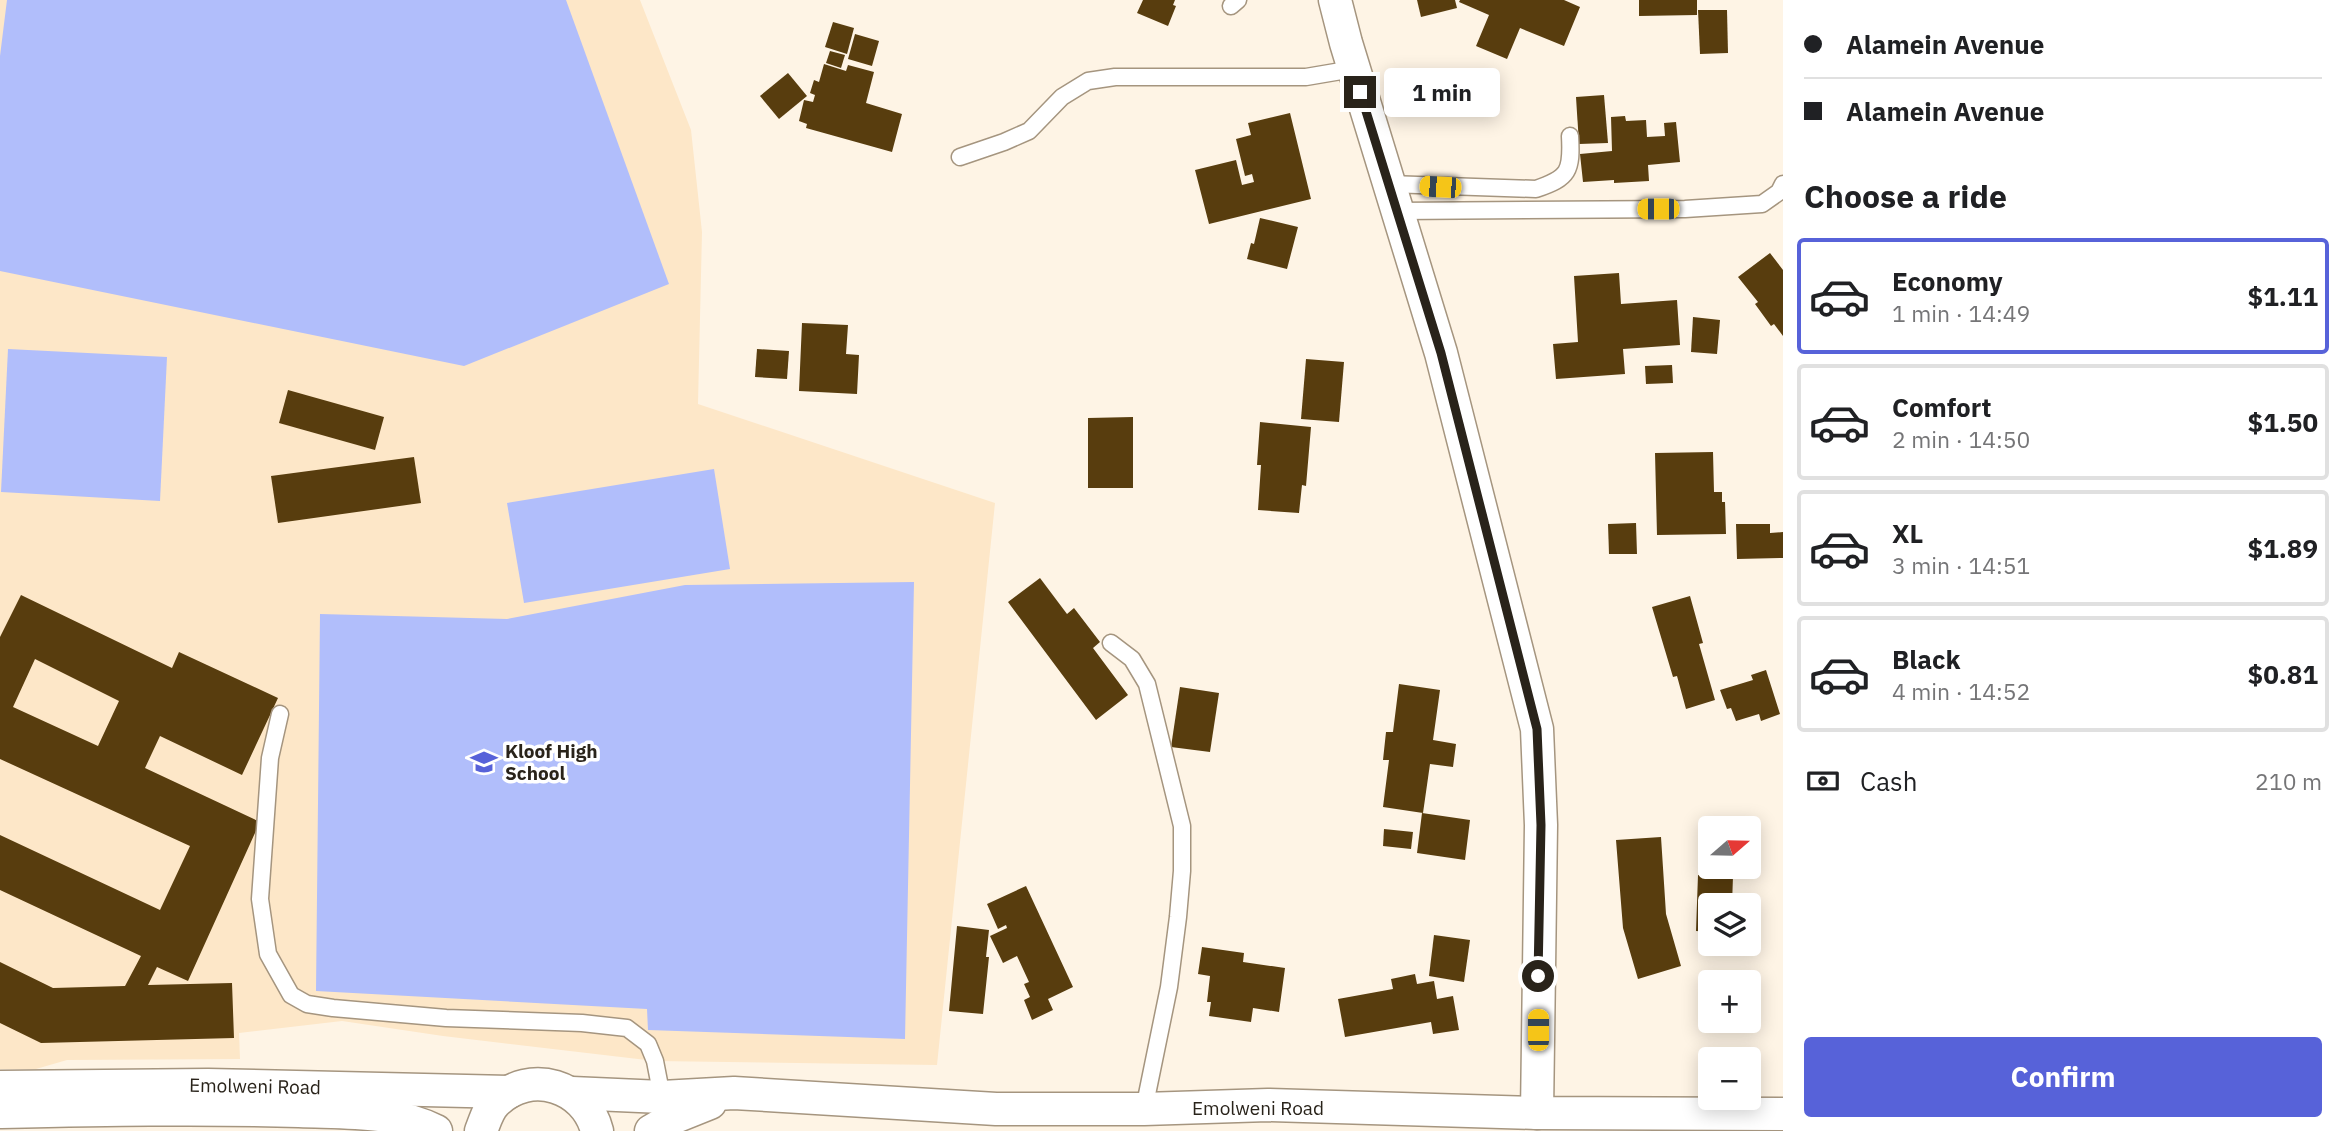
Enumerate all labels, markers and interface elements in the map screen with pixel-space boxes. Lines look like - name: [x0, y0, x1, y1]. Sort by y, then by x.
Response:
- text: Alamein Avenue: [1846, 27, 2044, 61]
- callout: 1 min: [1384, 68, 1500, 116]
- route end: [1344, 76, 1376, 108]
- text: 1 min: [1412, 77, 1472, 107]
- text: Alamein Avenue: [1846, 94, 2044, 128]
- car: [1419, 175, 1462, 199]
- text: Choose a ride: [1804, 175, 2007, 217]
- car: [1638, 199, 1680, 220]
- text: Economy: [1892, 264, 2003, 298]
- icon: car: [1808, 265, 1871, 328]
- text: $1.11: [2248, 279, 2318, 313]
- text: 1 min · 14:49: [1892, 298, 2030, 328]
- text: Comfort: [1892, 390, 1991, 424]
- icon: car: [1808, 391, 1871, 454]
- text: $1.50: [2248, 405, 2318, 439]
- text: 2 min · 14:50: [1892, 424, 2030, 454]
- text: XL: [1892, 516, 1923, 550]
- icon: car: [1808, 517, 1871, 580]
- text: $1.89: [2248, 531, 2318, 565]
- text: 3 min · 14:51: [1892, 550, 2030, 580]
- text: Black: [1892, 642, 1960, 676]
- icon: car: [1808, 643, 1871, 706]
- text: $0.81: [2248, 657, 2318, 691]
- text: 4 min · 14:52: [1892, 676, 2030, 706]
- place label: Kloof High School: [505, 739, 597, 785]
- school or university icon: Kloof High School: [469, 747, 499, 777]
- icon: cash: [1804, 762, 1842, 800]
- text: Cash: [1860, 764, 1917, 798]
- text: 210 m: [2255, 766, 2322, 796]
- north arrow: [1698, 816, 1760, 878]
- map controls: [1698, 816, 1761, 1110]
- button: layers: [1698, 893, 1761, 956]
- route start: [1522, 960, 1554, 992]
- button: +: [1698, 970, 1761, 1033]
- car: [1528, 1009, 1549, 1051]
- button: Confirm: [1804, 1037, 2322, 1117]
- button: −: [1698, 1047, 1761, 1110]
- street label: Emolweni Road: [189, 1073, 321, 1099]
- street label: Emolweni Road: [1192, 1096, 1324, 1120]

